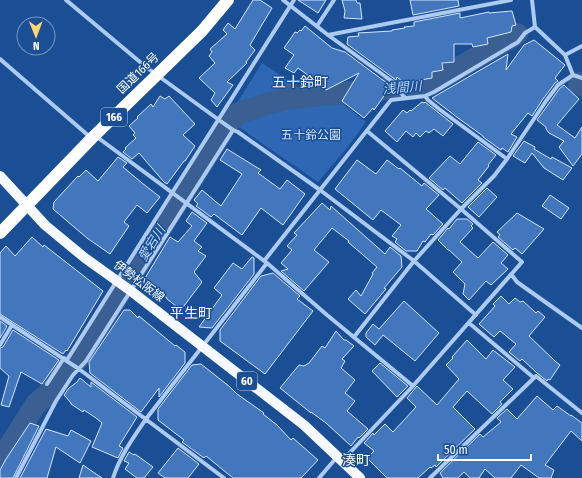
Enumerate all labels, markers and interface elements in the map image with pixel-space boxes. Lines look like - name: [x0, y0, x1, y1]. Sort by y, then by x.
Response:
- north arrow: [16, 16, 56, 56]
- text: N: [33, 39, 40, 52]
- street label: 国道166号: [114, 50, 162, 96]
- district label: 五十鈴町: [272, 74, 328, 91]
- water label: 浅間川: [382, 78, 424, 97]
- road number: 166: [101, 108, 127, 126]
- park label: 五十鈴公園: [281, 128, 341, 142]
- water label: 愛宕川: [135, 221, 169, 264]
- street label: 伊勢松阪線: [111, 257, 167, 305]
- district label: 平生町: [170, 305, 212, 322]
- road number: 60: [237, 372, 257, 390]
- scale bar: [438, 436, 531, 462]
- text: 50 m: [444, 443, 468, 457]
- district label: 湊町: [342, 452, 370, 469]

